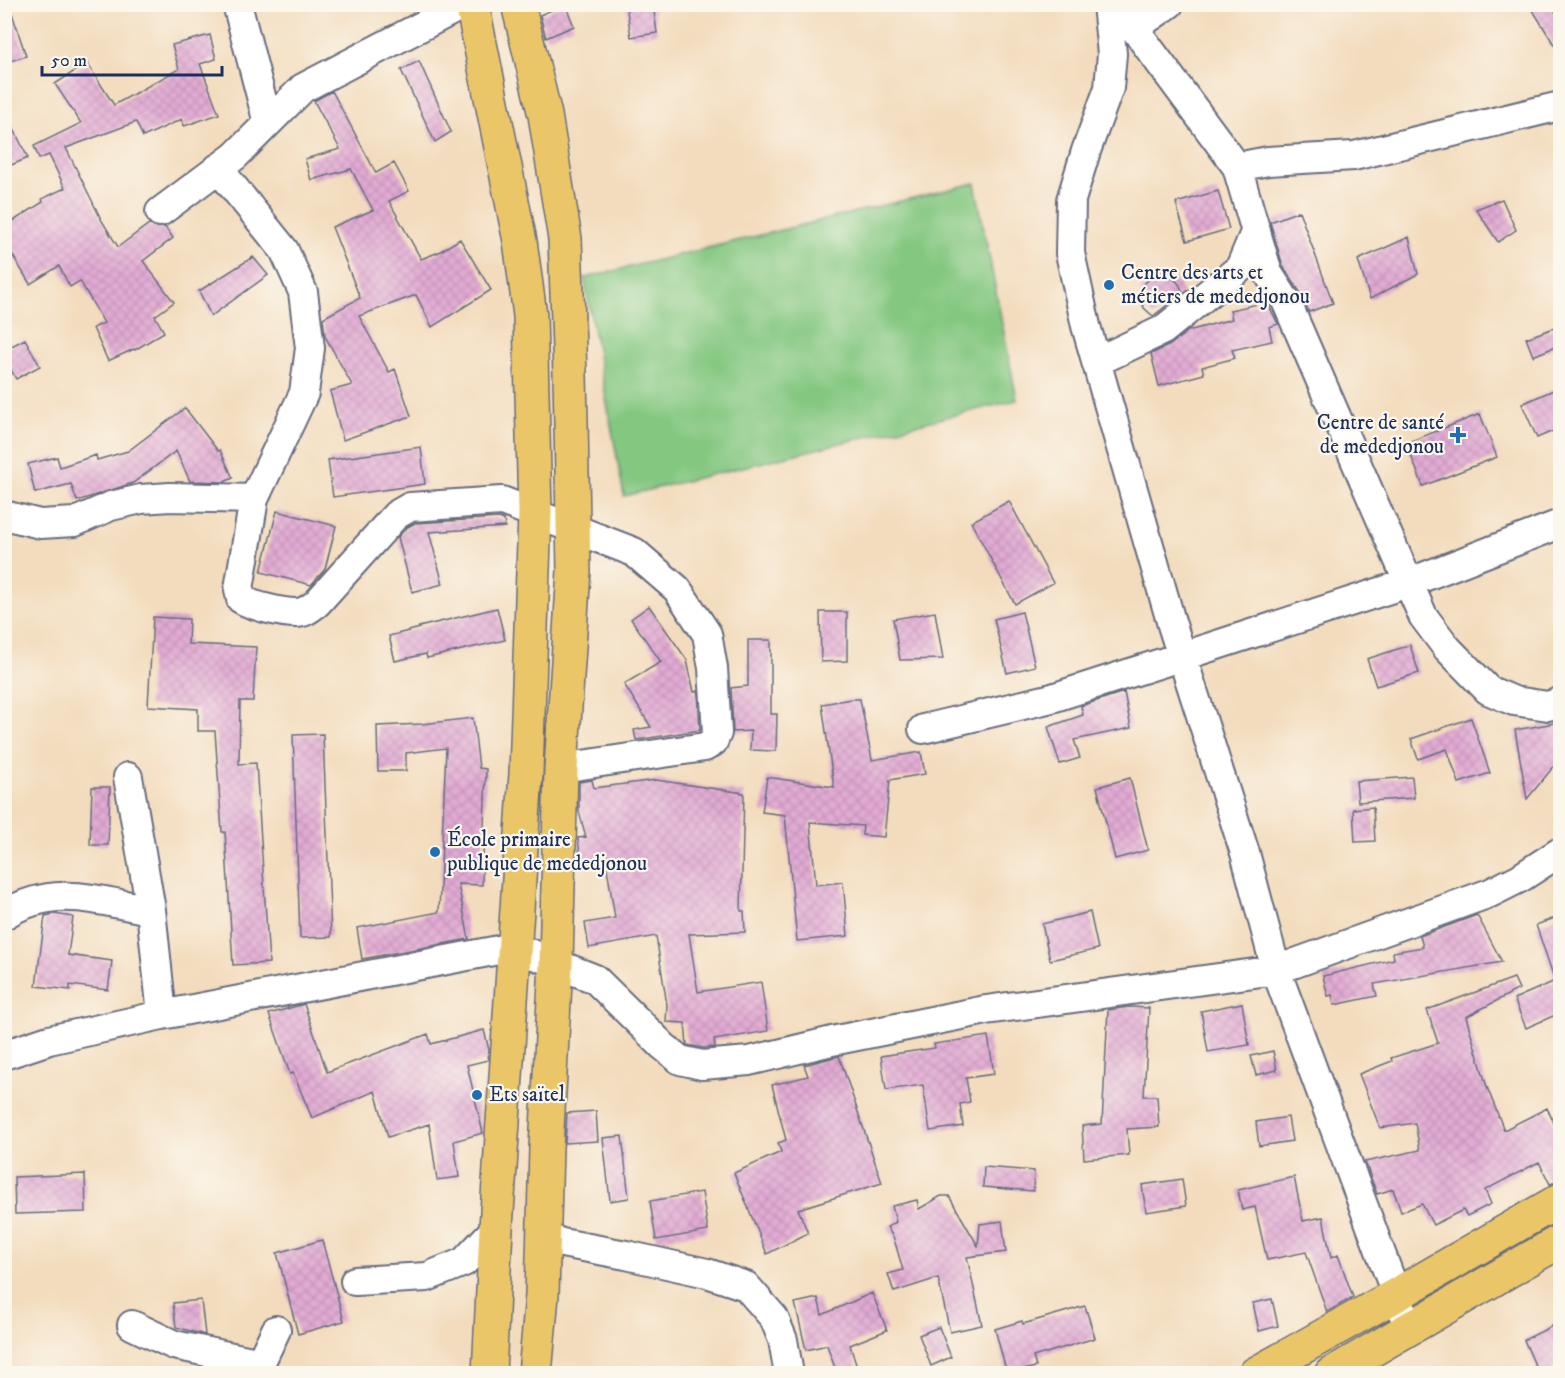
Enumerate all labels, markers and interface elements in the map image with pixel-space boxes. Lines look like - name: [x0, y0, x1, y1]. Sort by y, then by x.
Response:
- scale bar: [42, 39, 222, 77]
- text: 50 m: [51, 50, 87, 72]
- place label: Centre des arts et métiers de mededjonou: [1121, 260, 1310, 310]
- marker: Centre des arts et métiers de mededjonou: [1102, 278, 1116, 292]
- place label: Centre de santé de mededjonou: [1317, 410, 1444, 460]
- marker: Centre de santé de mededjonou: [1449, 426, 1467, 444]
- place label: École primaire publique de mededjonou: [446, 826, 647, 877]
- marker: École primaire publique de mededjonou: [428, 845, 442, 859]
- place label: Ets saïtel: [489, 1082, 566, 1108]
- marker: Ets saïtel: [470, 1088, 484, 1102]

